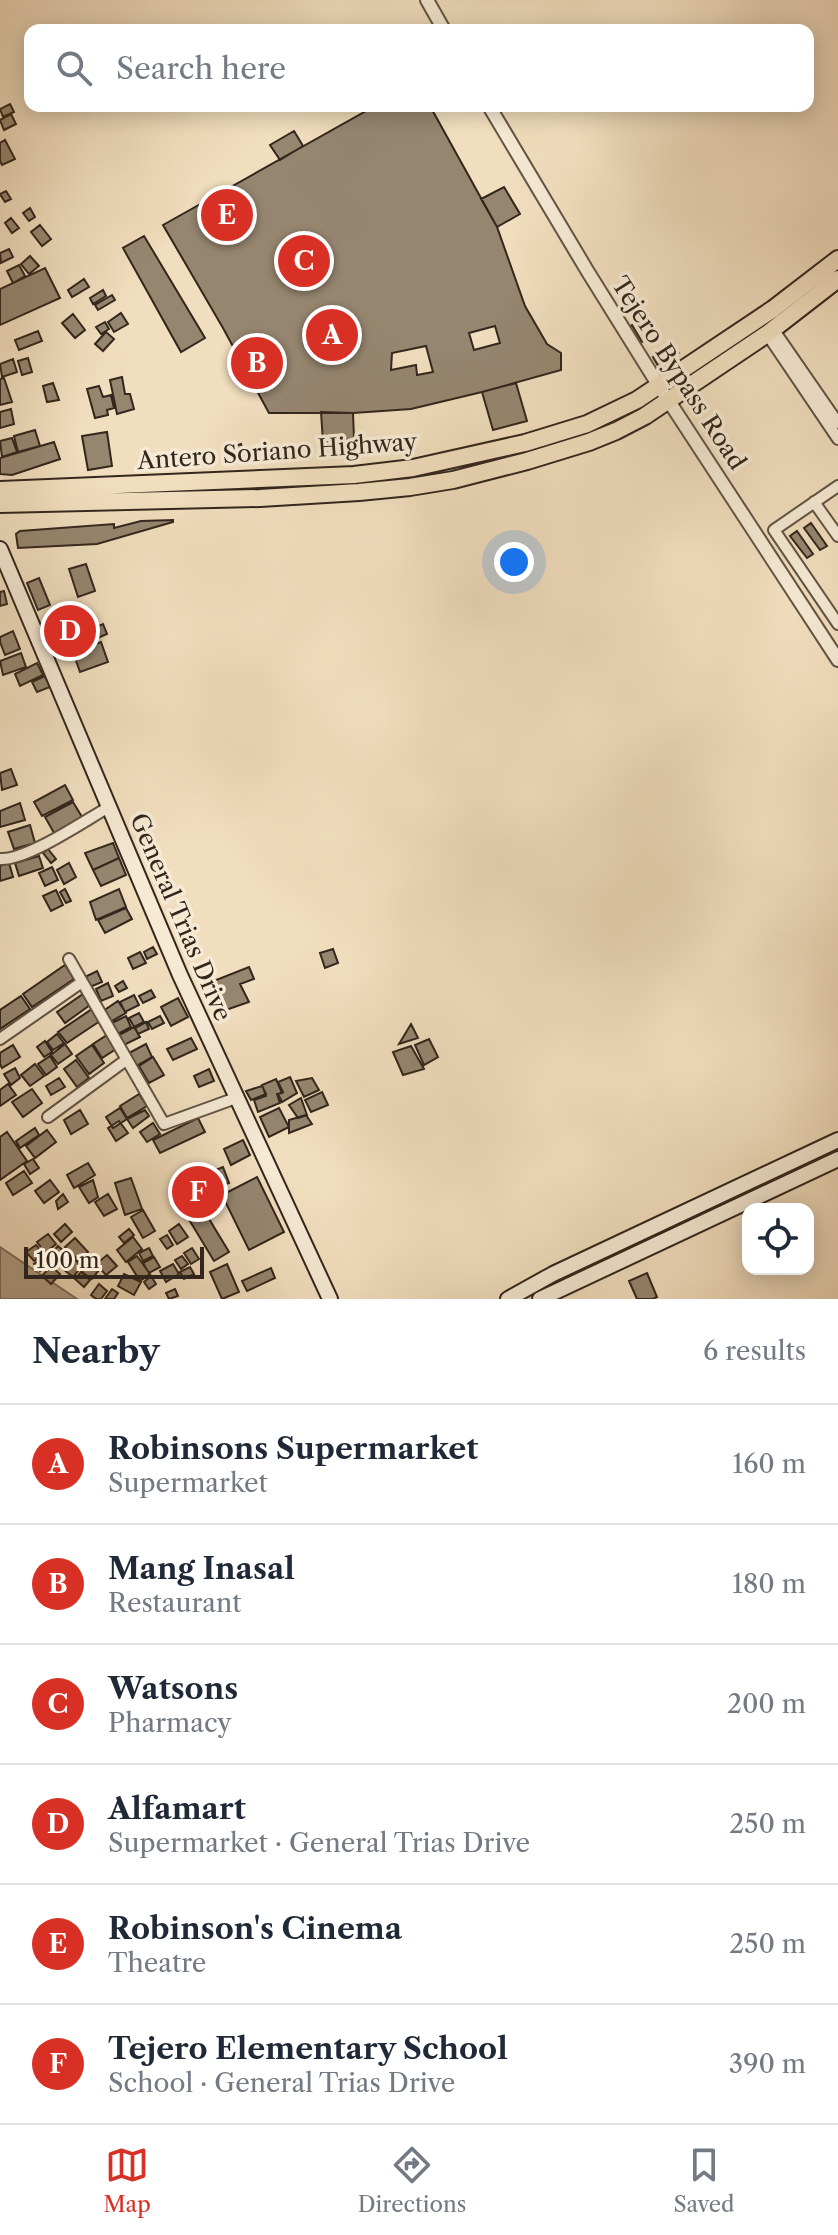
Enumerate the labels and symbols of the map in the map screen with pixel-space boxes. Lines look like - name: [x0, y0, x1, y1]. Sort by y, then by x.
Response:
- pin: E: [201, 185, 253, 245]
- pin: C: [278, 231, 330, 291]
- street label: Tejero Bypass Road: [606, 271, 752, 475]
- pin: A: [306, 305, 358, 365]
- pin: B: [231, 333, 283, 393]
- street label: Antero Soriano Highway: [135, 427, 419, 475]
- your location: [494, 542, 534, 582]
- pin: D: [44, 601, 96, 661]
- street label: General Trias Drive: [124, 809, 238, 1025]
- pin: F: [172, 1162, 224, 1222]
- scale bar: [24, 1243, 204, 1279]

